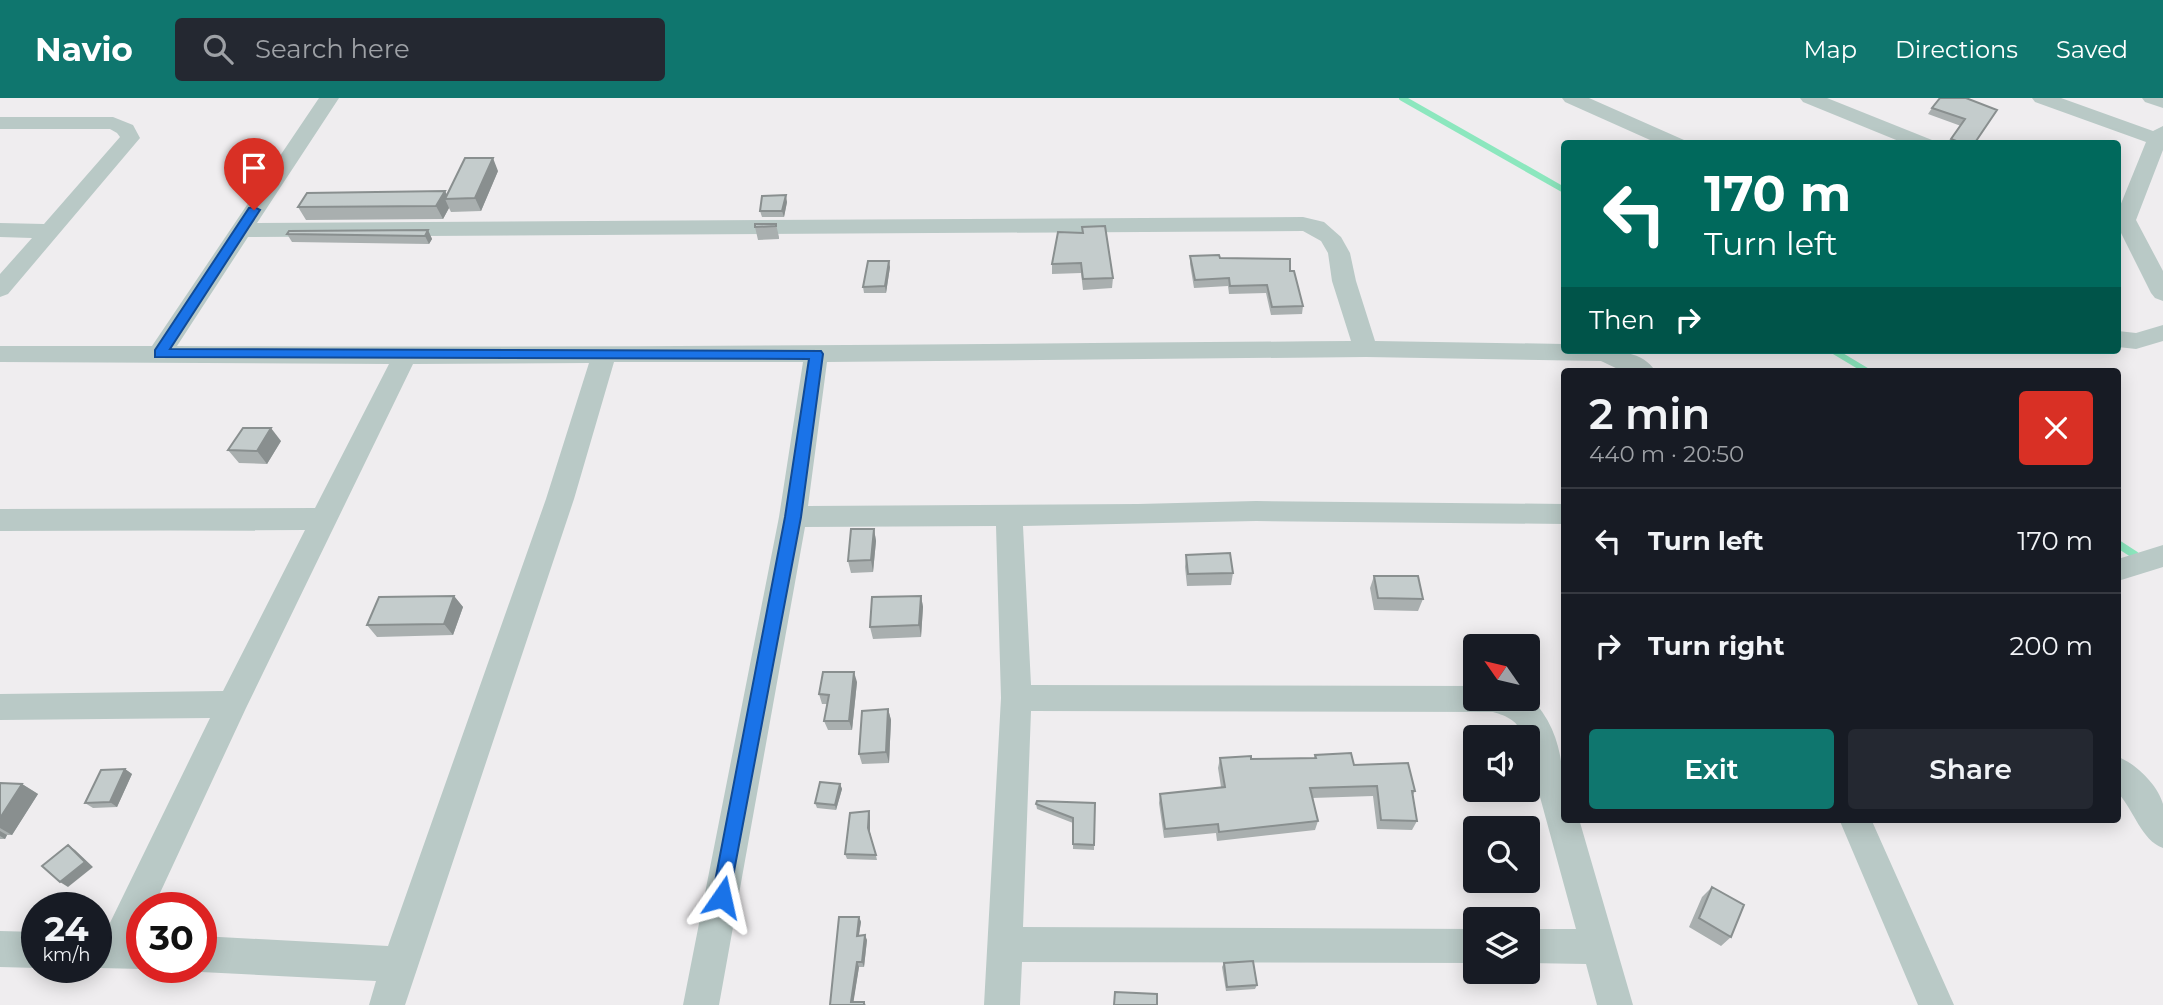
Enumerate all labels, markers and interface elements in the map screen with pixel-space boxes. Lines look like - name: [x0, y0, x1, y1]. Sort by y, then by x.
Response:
- search box: [175, 18, 665, 81]
- text: Navio: [35, 29, 133, 69]
- icon: search: [199, 30, 237, 68]
- text: Search here: [255, 33, 410, 65]
- text: Map: [1804, 35, 1857, 64]
- text: Directions: [1895, 35, 2018, 64]
- text: Saved: [2056, 35, 2128, 64]
- pin: [224, 138, 284, 210]
- icon: arrive: [235, 149, 273, 187]
- text: 170 m: [1704, 164, 1851, 223]
- icon: left: [1589, 168, 1680, 259]
- text: Turn left: [1704, 224, 1838, 263]
- icon: right: [1669, 301, 1707, 339]
- text: Then: [1589, 304, 1655, 336]
- text: 2 min: [1589, 388, 1710, 440]
- button: close: [2019, 391, 2093, 465]
- text: 440 m · 20:50: [1589, 440, 1744, 468]
- icon: left: [1589, 522, 1627, 560]
- text: Turn left: [1648, 525, 1764, 557]
- text: 170 m: [2017, 525, 2093, 557]
- icon: right: [1589, 627, 1627, 665]
- text: Turn right: [1648, 630, 1784, 662]
- text: 200 m: [2009, 630, 2093, 662]
- north arrow: [1463, 634, 1540, 710]
- map controls: [1463, 634, 1540, 984]
- button: sound: [1463, 725, 1540, 802]
- button: Exit: [1589, 729, 1834, 809]
- button: Share: [1848, 729, 2093, 809]
- button: search: [1463, 816, 1540, 893]
- position arrow: [685, 860, 759, 934]
- speed limit sign: 30: [126, 892, 217, 983]
- text: 24: [44, 907, 89, 950]
- button: layers: [1463, 907, 1540, 984]
- text: km/h: [42, 944, 91, 966]

